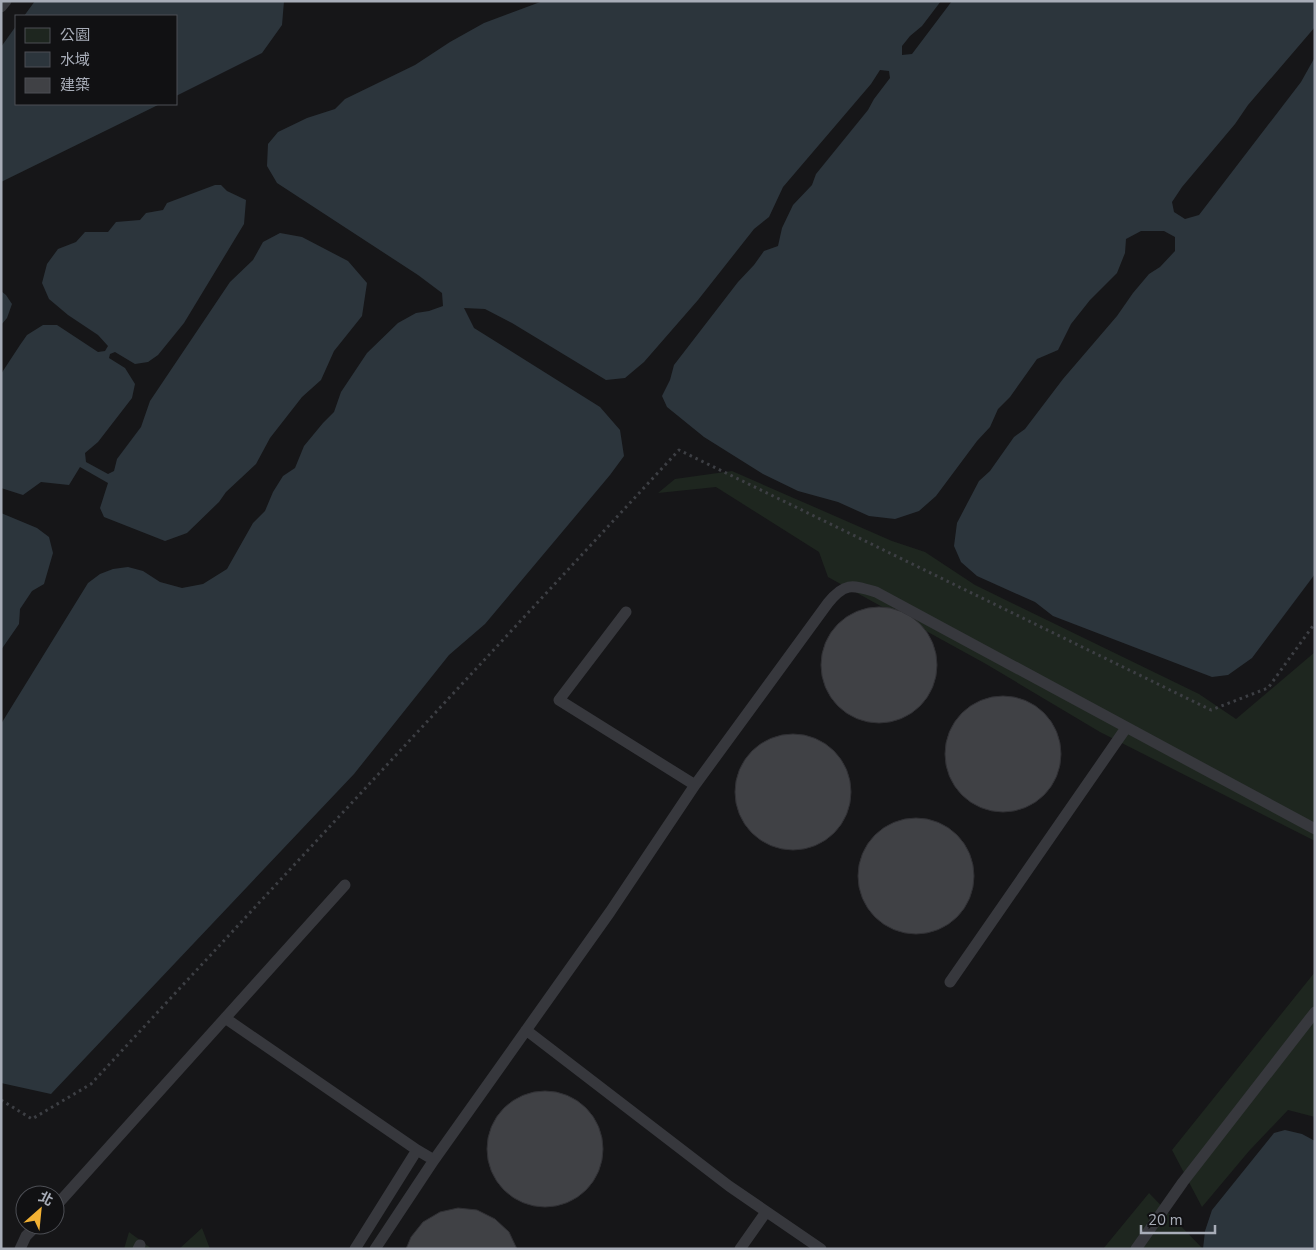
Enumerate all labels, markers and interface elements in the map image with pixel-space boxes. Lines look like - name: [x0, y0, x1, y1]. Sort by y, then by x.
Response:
- legend: [15, 15, 178, 105]
- text: 公園: [60, 25, 90, 45]
- text: 水域: [60, 50, 90, 70]
- text: 建築: [60, 75, 90, 95]
- north arrow: [15, 1185, 65, 1235]
- text: 北: [35, 1187, 56, 1211]
- scale bar: [1141, 1202, 1215, 1234]
- text: 20 m: [1148, 1210, 1183, 1230]

